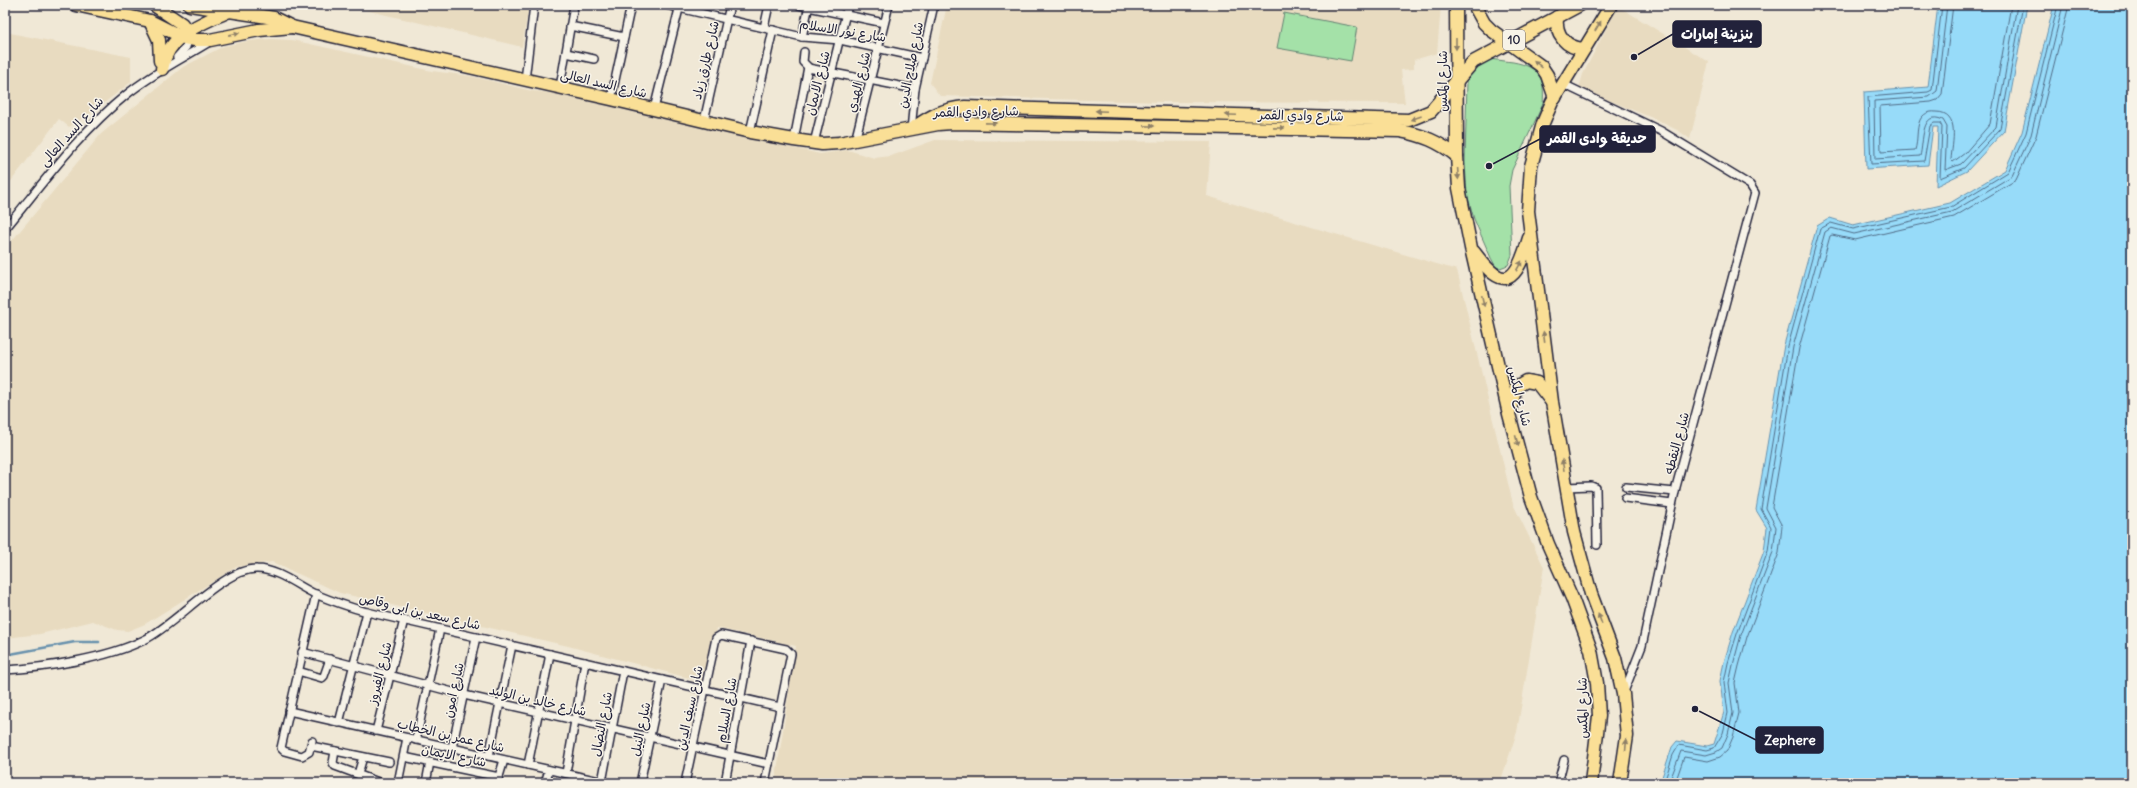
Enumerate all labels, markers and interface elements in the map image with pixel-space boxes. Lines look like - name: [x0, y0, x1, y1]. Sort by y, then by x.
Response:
- street label: شارع نور الاسلام: [798, 15, 888, 48]
- street label: شارع طارق زياد: [688, 19, 724, 101]
- street label: شارع صلاح الدين: [894, 20, 928, 110]
- one-way arrow: [1594, 20, 1601, 32]
- callout: بنزينة إمارات: [1673, 21, 1761, 47]
- text: بنزينة إمارات: [1681, 25, 1753, 44]
- road number: 10: [1503, 30, 1525, 50]
- one-way arrow: [228, 31, 240, 37]
- one-way arrow: [1453, 38, 1459, 51]
- street label: شارع الايمان: [801, 49, 835, 117]
- street label: شارع الهدي: [843, 50, 875, 114]
- street label: شارع المكس: [1434, 50, 1452, 112]
- one-way arrow: [1532, 59, 1543, 68]
- street label: شارع السد العالى: [559, 65, 649, 103]
- street label: شارع السد العالى: [35, 93, 108, 171]
- street label: شارع وادي القمر: [932, 102, 1019, 122]
- street label: شارع وادي القمر: [1257, 106, 1344, 126]
- one-way arrow: [1094, 108, 1107, 114]
- one-way arrow: [1224, 112, 1237, 118]
- one-way arrow: [1410, 115, 1422, 121]
- one-way arrow: [985, 120, 998, 126]
- one-way arrow: [1143, 123, 1156, 129]
- one-way arrow: [1273, 125, 1285, 132]
- callout: حديقة وادى القمر: [1540, 126, 1655, 152]
- text: حديقة وادى القمر: [1545, 129, 1647, 148]
- one-way arrow: [1455, 168, 1462, 180]
- one-way arrow: [1516, 260, 1522, 272]
- one-way arrow: [1481, 295, 1487, 308]
- one-way arrow: [1541, 331, 1547, 343]
- street label: شارع المكس: [1503, 364, 1535, 428]
- street label: شارع النقطه: [1660, 410, 1694, 476]
- one-way arrow: [1514, 436, 1520, 448]
- one-way arrow: [1560, 459, 1566, 471]
- street label: شارع سعد بن ابى وقاص: [357, 589, 482, 635]
- one-way arrow: [1596, 612, 1602, 624]
- street label: شارع الفيروز: [363, 640, 396, 707]
- street label: شارع امون: [439, 661, 469, 720]
- street label: شارع سيف الدين: [672, 664, 708, 752]
- street label: شارع السلام: [712, 676, 743, 744]
- street label: شارع المكس: [1573, 677, 1593, 739]
- street label: شارع خالد بن الوليد: [487, 681, 588, 721]
- street label: شارع النضال: [587, 690, 617, 758]
- street label: شارع النيل: [626, 700, 655, 758]
- street label: شارع عمر بن الخطاب: [395, 715, 506, 757]
- callout: Zephere: [1756, 727, 1823, 753]
- text: Zephere: [1764, 731, 1816, 749]
- one-way arrow: [1623, 739, 1629, 751]
- street label: شارع الايمان: [420, 740, 488, 772]

